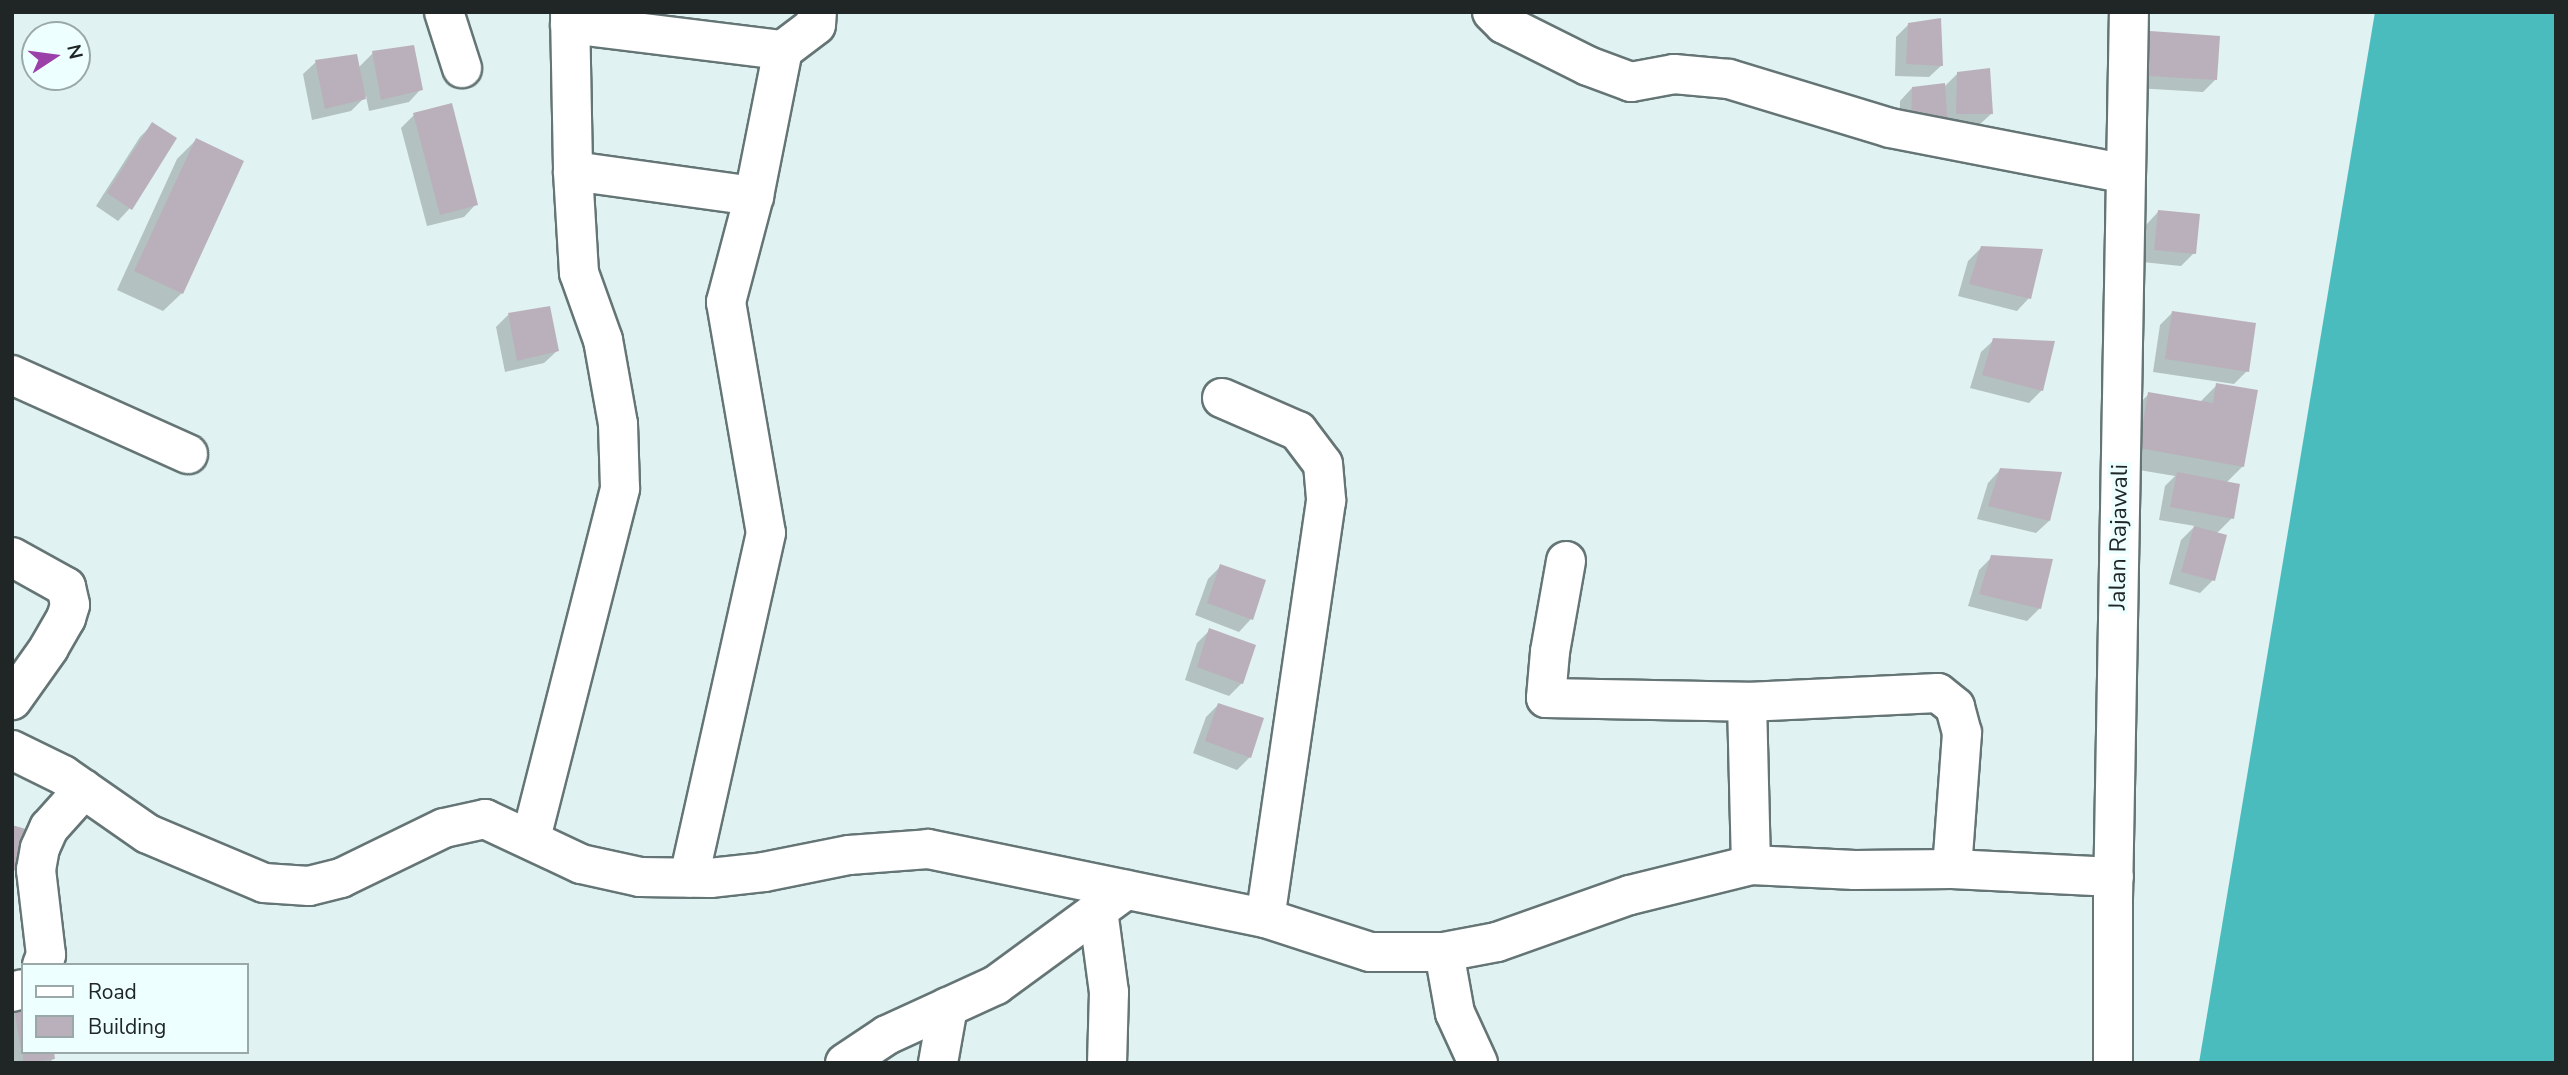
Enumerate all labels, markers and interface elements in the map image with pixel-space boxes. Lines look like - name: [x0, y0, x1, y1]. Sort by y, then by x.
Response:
- north arrow: [21, 21, 91, 91]
- text: N: [60, 42, 89, 62]
- street label: Jalan Rajawali: [2104, 464, 2134, 610]
- legend: [21, 963, 248, 1054]
- text: Road: [88, 978, 137, 1006]
- text: Building: [88, 1013, 166, 1041]

